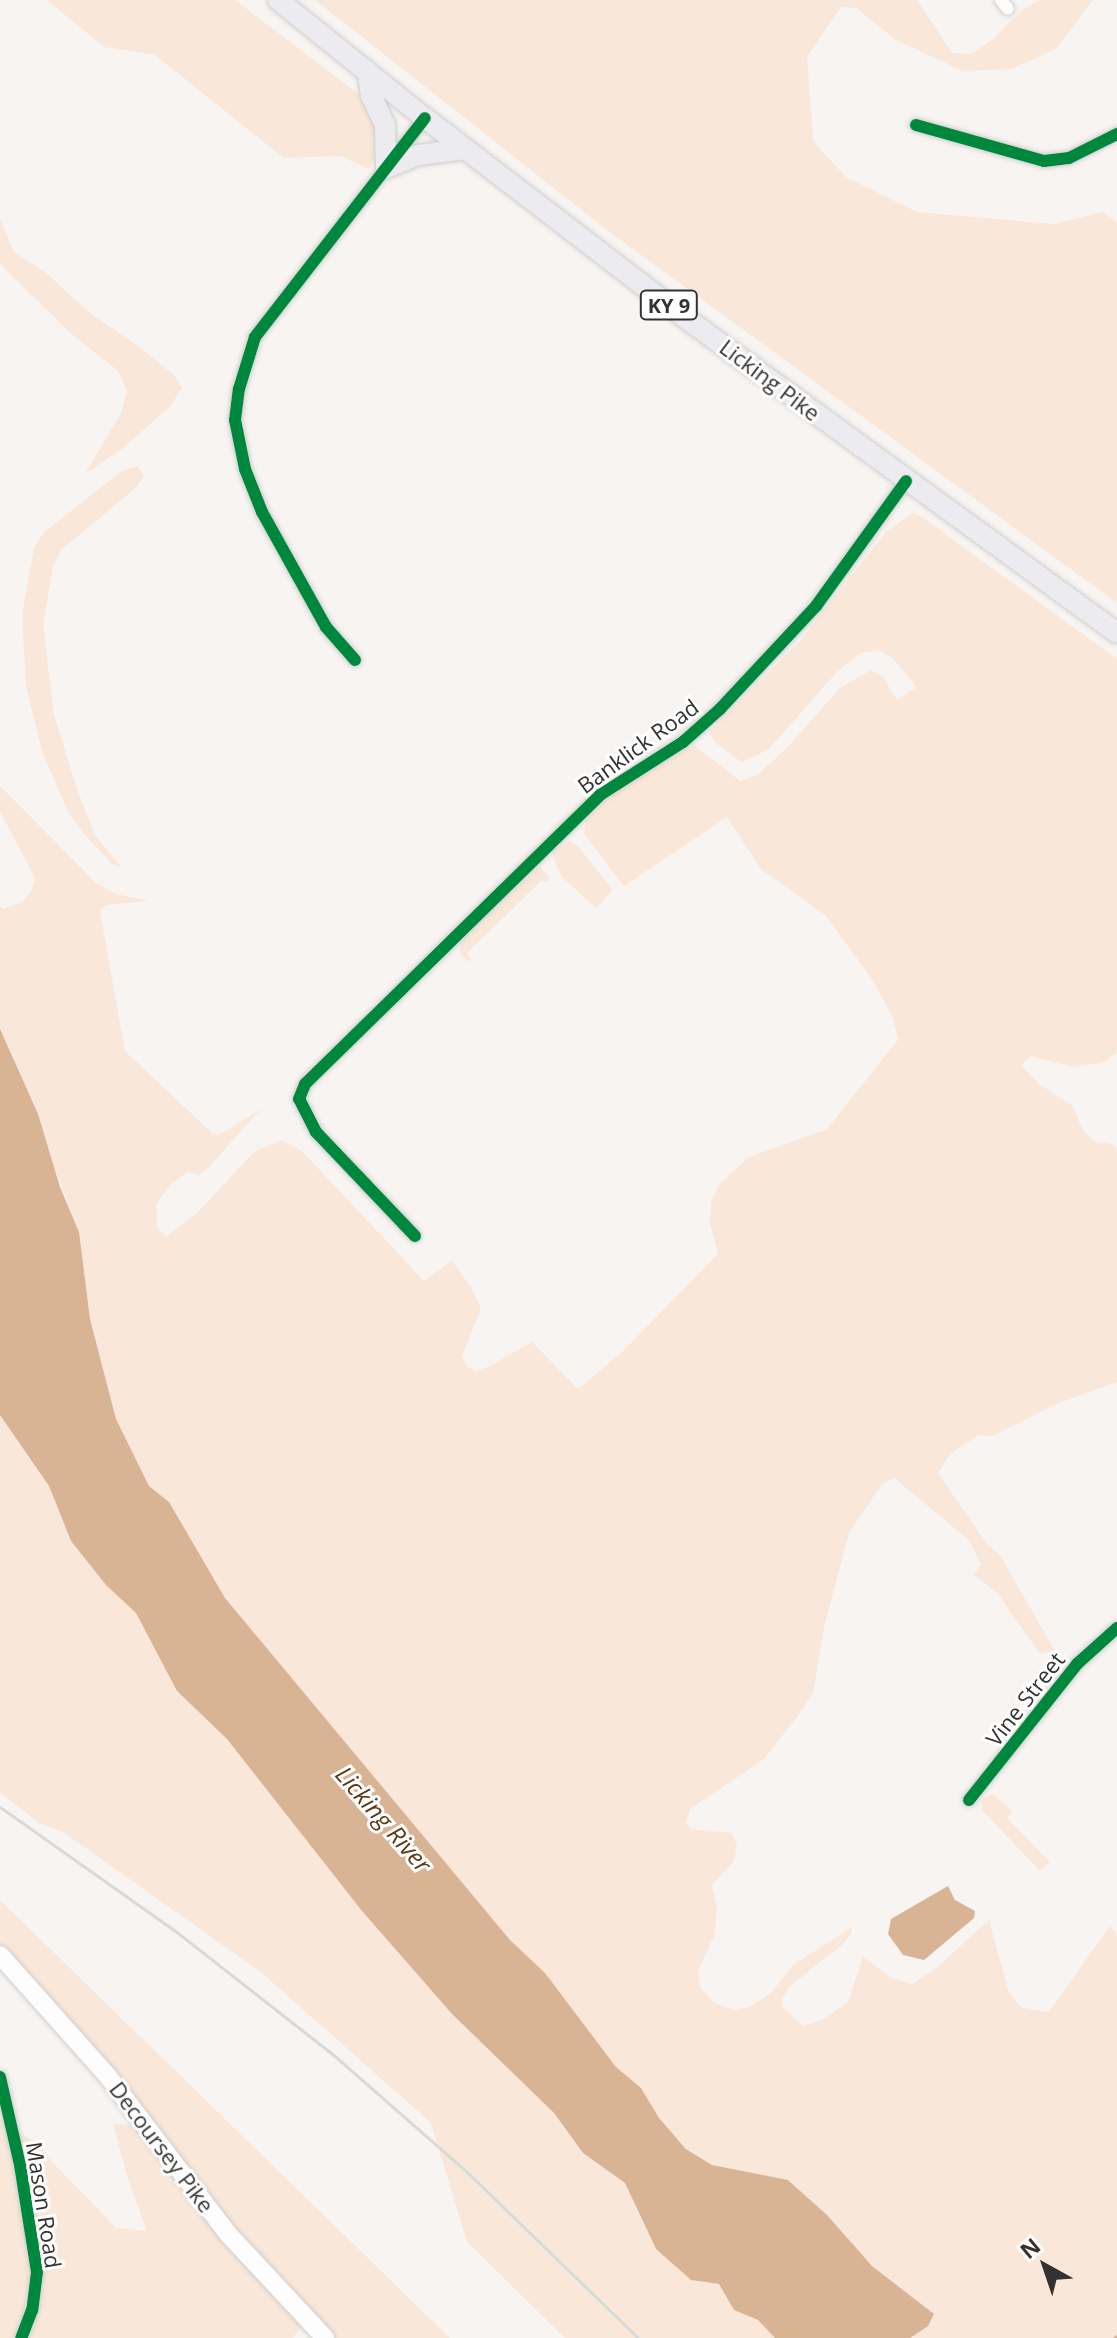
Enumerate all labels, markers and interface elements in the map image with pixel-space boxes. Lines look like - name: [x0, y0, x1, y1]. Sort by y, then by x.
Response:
- road number: KY 9: [639, 289, 699, 321]
- street label: Licking Pike: [715, 334, 825, 426]
- street label: Banklick Road: [572, 693, 704, 799]
- street label: Vine Street: [980, 1647, 1070, 1751]
- water label: Licking River: [330, 1760, 438, 1878]
- street label: Decoursey Pike: [104, 2076, 220, 2218]
- street label: Mason Road: [21, 2140, 67, 2270]
- north arrow: [1005, 2226, 1085, 2306]
- text: N: [1013, 2230, 1046, 2265]

